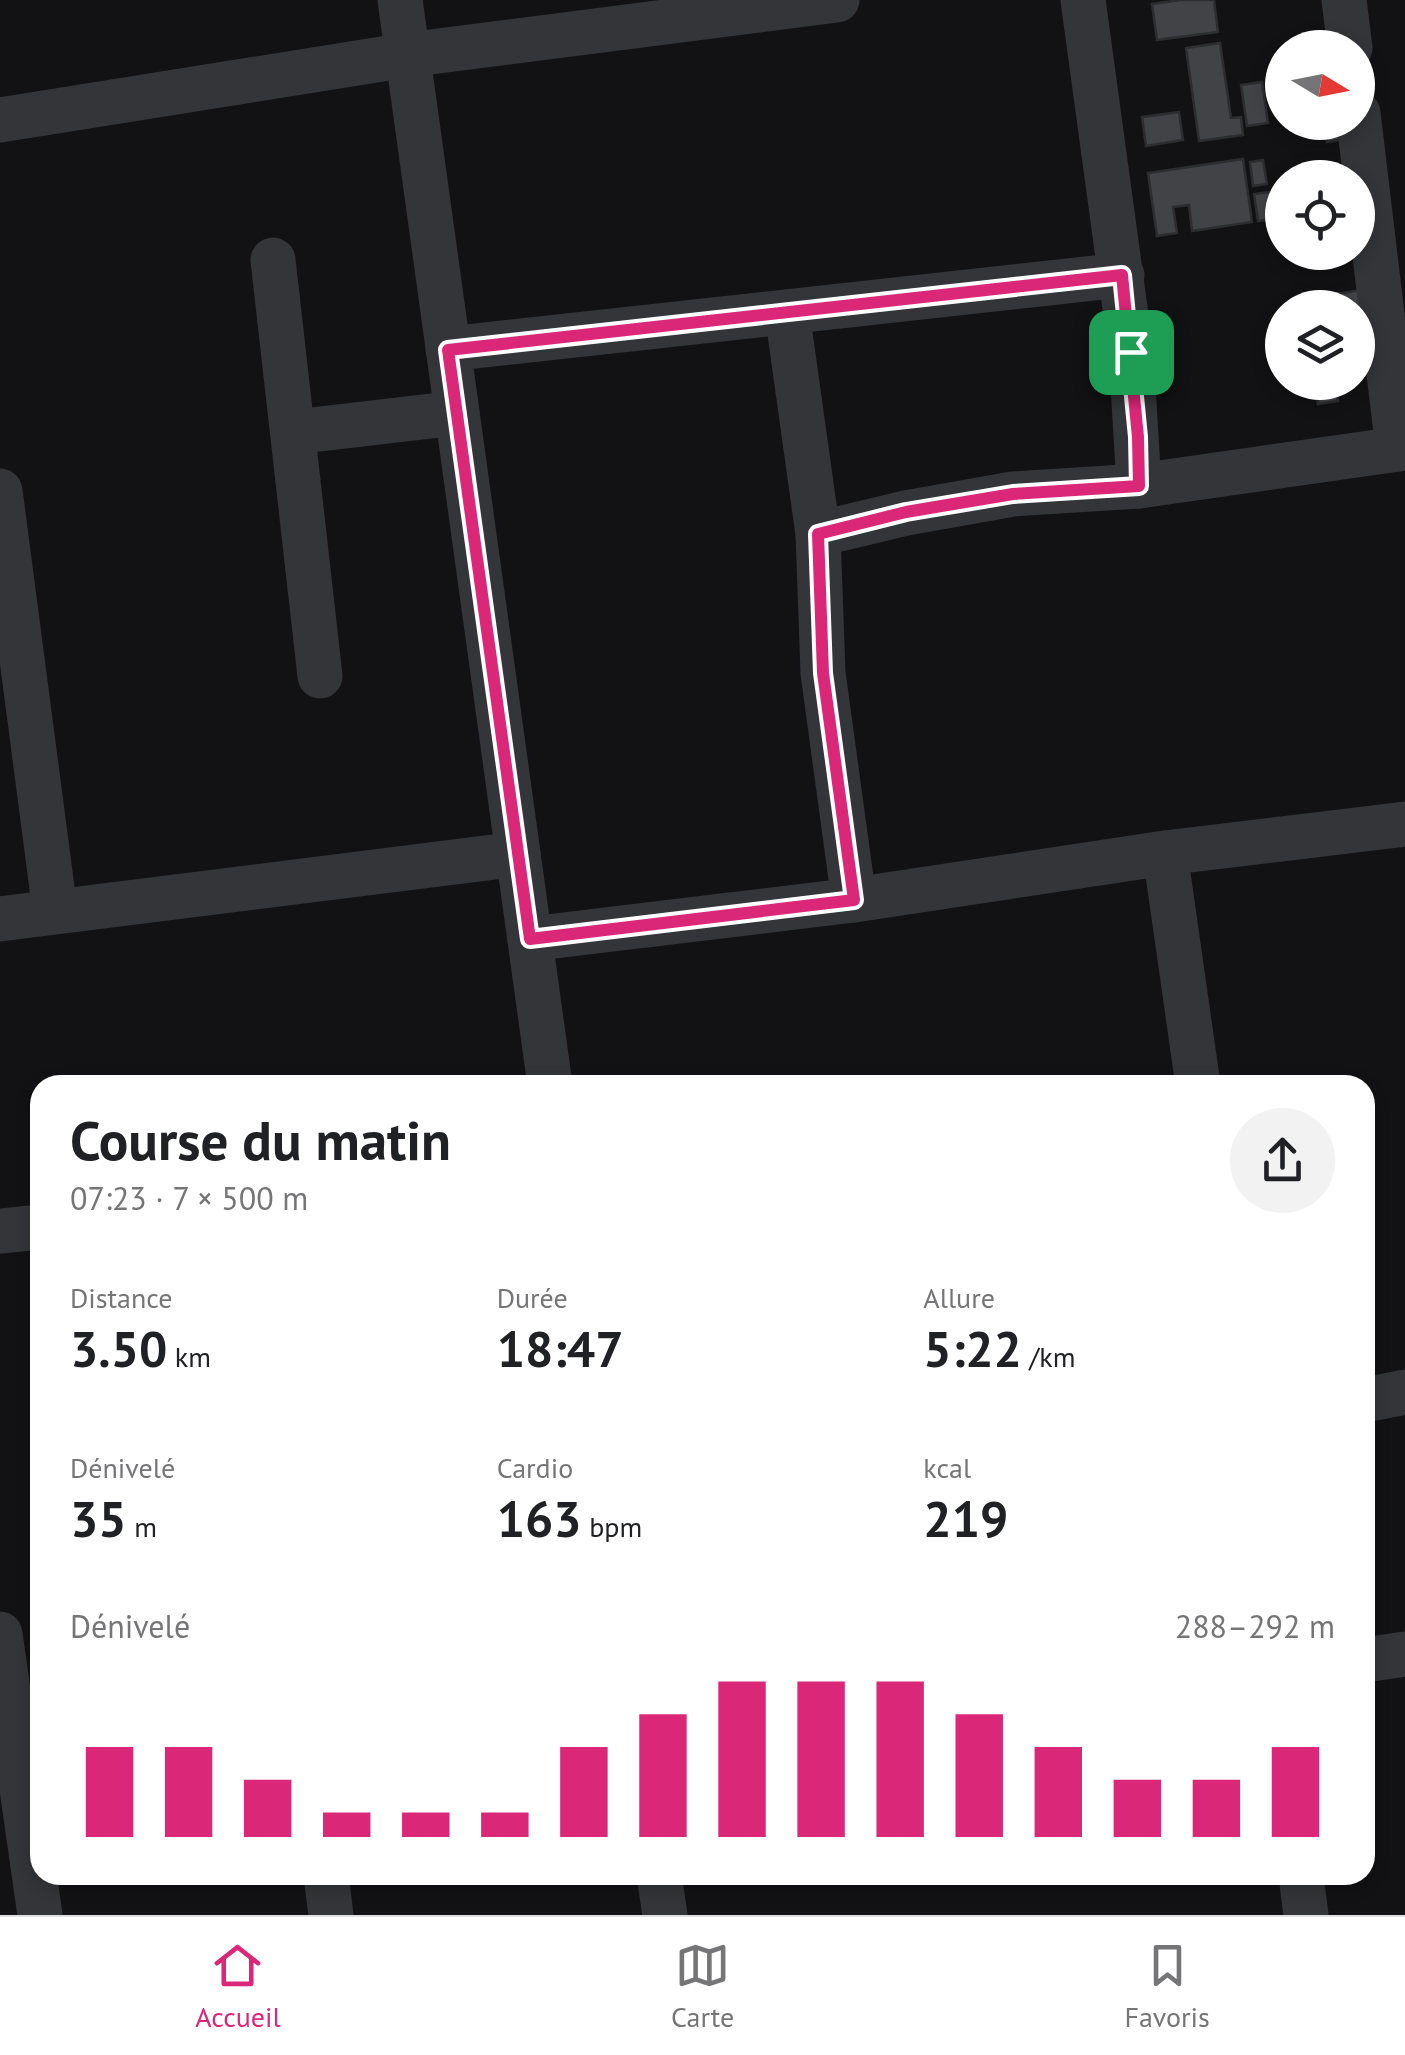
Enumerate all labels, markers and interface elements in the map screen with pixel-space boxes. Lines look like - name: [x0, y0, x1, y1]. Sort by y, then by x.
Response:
- north arrow: [1265, 30, 1375, 140]
- map controls: [1265, 30, 1375, 400]
- button: locate: [1265, 160, 1375, 270]
- button: layers: [1265, 290, 1375, 400]
- pin: [1089, 310, 1174, 395]
- icon: arrive: [1104, 325, 1159, 380]
- text: Course du matin: [70, 1104, 451, 1175]
- button: share: [1230, 1108, 1335, 1213]
- text: 07:23 · 7 × 500 m: [70, 1177, 308, 1219]
- text: Distance: [70, 1279, 173, 1316]
- text: Durée: [497, 1279, 568, 1316]
- text: Allure: [923, 1279, 995, 1316]
- text: 3.50: [70, 1316, 167, 1381]
- text: 18:47: [497, 1316, 624, 1381]
- text: 5:22: [923, 1316, 1022, 1381]
- text: km: [167, 1338, 211, 1375]
- text: /km: [1022, 1338, 1075, 1375]
- text: Dénivelé: [70, 1449, 175, 1486]
- text: Cardio: [497, 1449, 573, 1486]
- text: kcal: [923, 1449, 971, 1486]
- text: 35: [70, 1486, 127, 1551]
- text: 163: [497, 1486, 582, 1551]
- text: 219: [923, 1486, 1008, 1551]
- text: m: [127, 1508, 157, 1545]
- text: bpm: [582, 1508, 642, 1545]
- text: Dénivelé: [70, 1605, 190, 1647]
- text: 288–292 m: [1175, 1605, 1335, 1647]
- tab: Accueil: [195, 1938, 281, 2035]
- tab: Carte: [671, 1938, 734, 2035]
- tab: Favoris: [1124, 1938, 1210, 2035]

